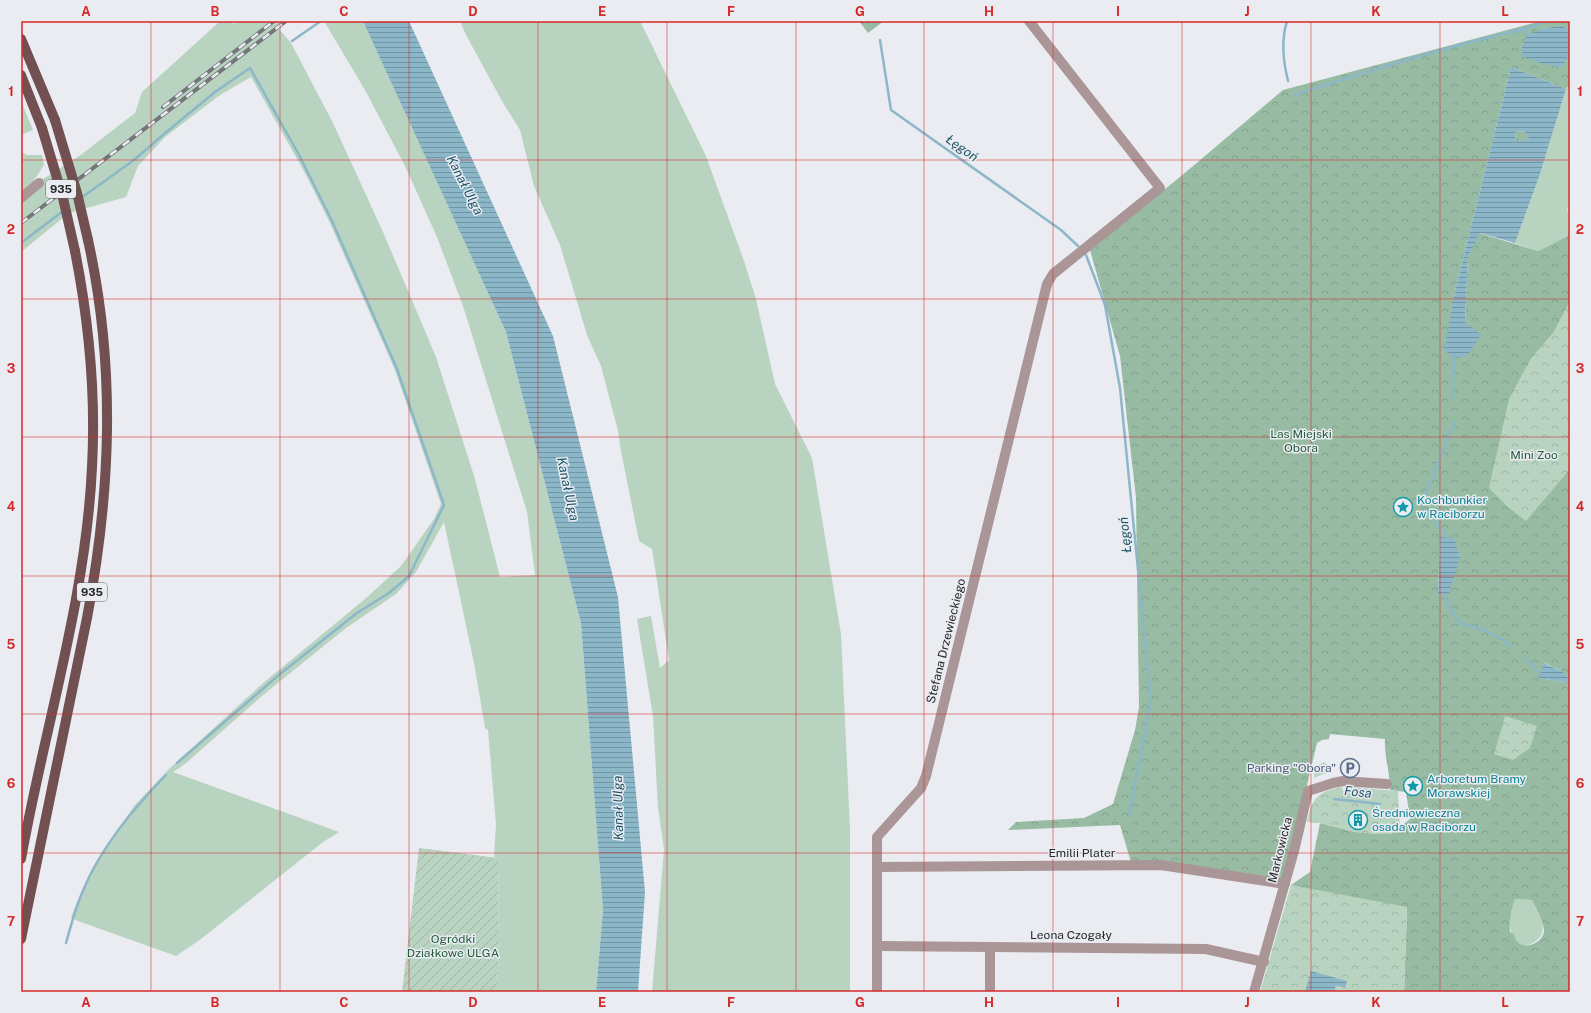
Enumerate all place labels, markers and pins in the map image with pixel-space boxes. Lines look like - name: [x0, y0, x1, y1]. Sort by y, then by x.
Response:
- place label: Kochbunkier w Raciborzu: [1417, 493, 1488, 521]
- place icon: Kochbunkier w Raciborzu: [1392, 496, 1414, 518]
- parking icon: Parking "Obora": [1339, 757, 1361, 779]
- place label: Parking "Obora": [1247, 761, 1336, 775]
- place label: Arboretum Bramy Morawskiej: [1427, 772, 1527, 800]
- place icon: Arboretum Bramy Morawskiej: [1402, 775, 1424, 797]
- place label: Średniowieczna osada w Raciborzu: [1372, 806, 1476, 834]
- building icon: Średniowieczna osada w Raciborzu: [1347, 809, 1369, 831]

